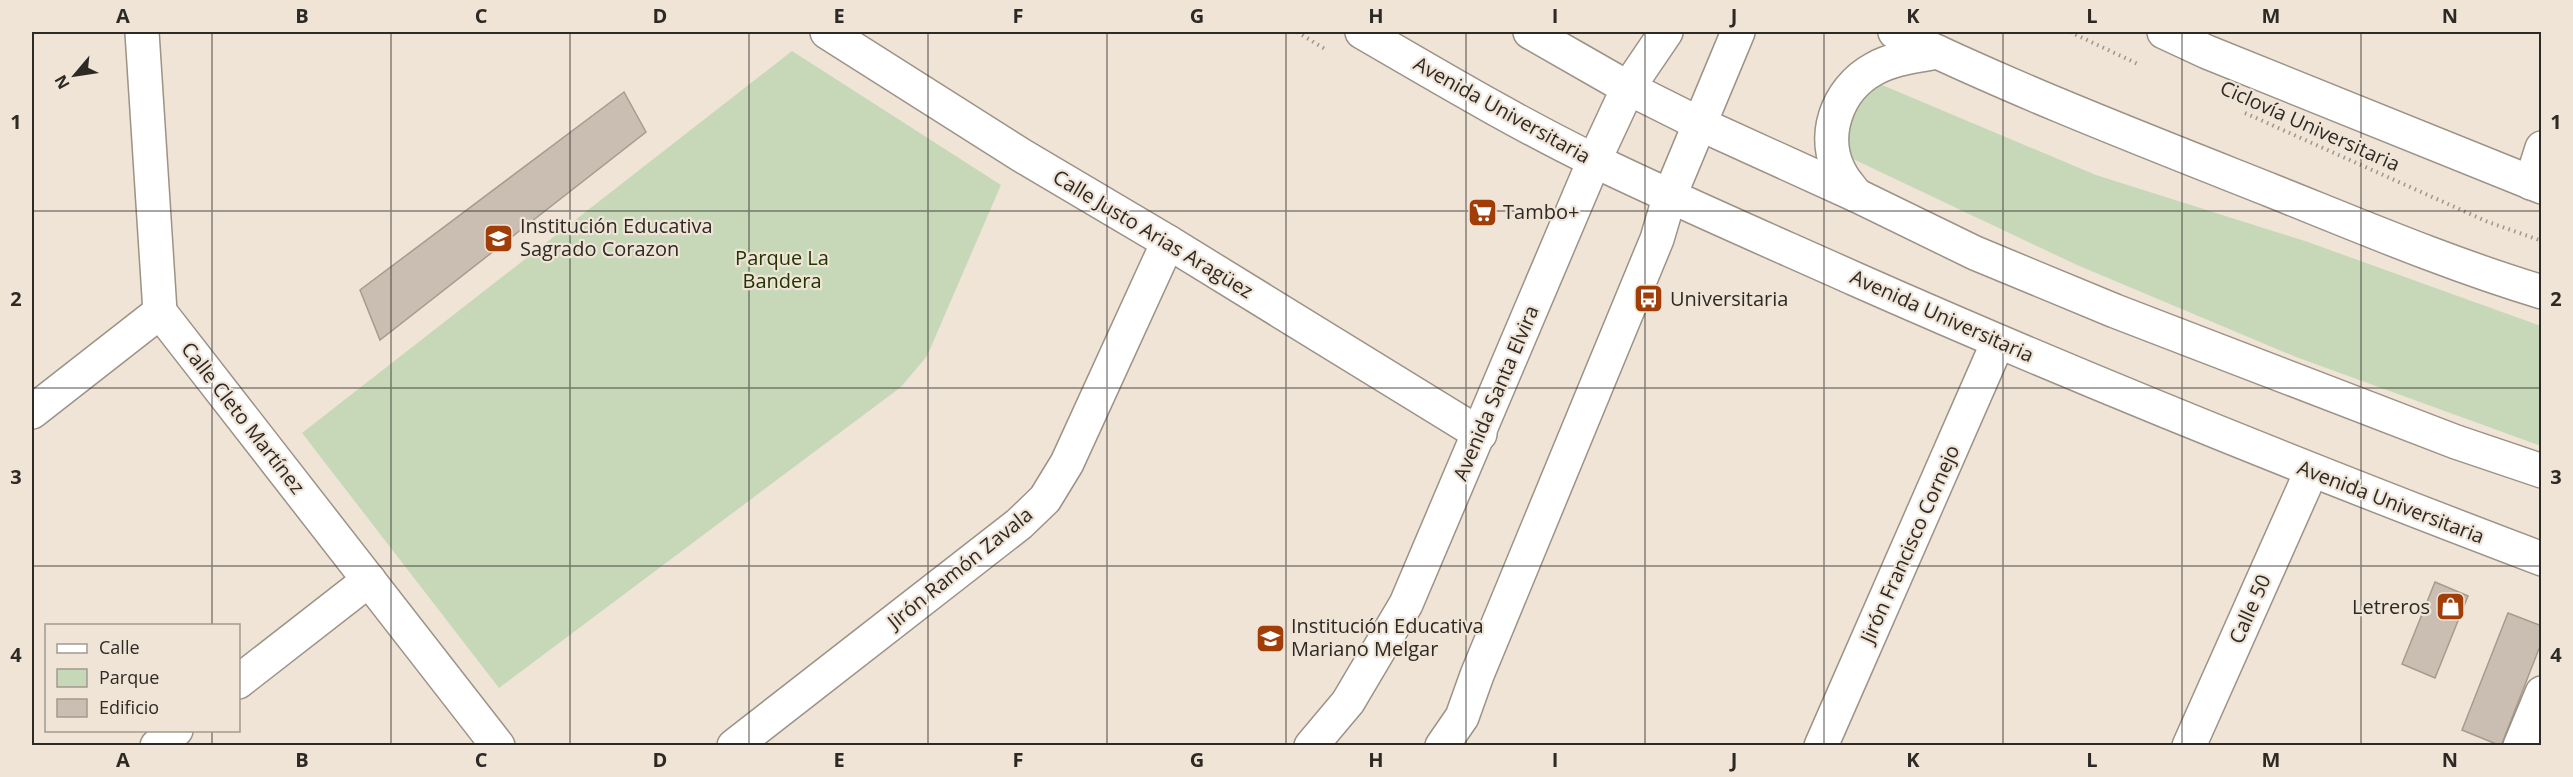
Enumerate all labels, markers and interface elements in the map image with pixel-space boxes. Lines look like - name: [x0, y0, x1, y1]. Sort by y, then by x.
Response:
- text: A: [116, 2, 130, 29]
- text: B: [295, 2, 309, 29]
- text: C: [475, 2, 488, 29]
- text: D: [653, 2, 667, 29]
- text: E: [833, 2, 845, 29]
- text: F: [1013, 2, 1023, 29]
- text: G: [1190, 2, 1204, 29]
- text: H: [1368, 2, 1384, 29]
- text: I: [1552, 2, 1558, 29]
- text: J: [1729, 2, 1737, 29]
- text: K: [1906, 2, 1920, 29]
- text: L: [2086, 2, 2098, 29]
- text: M: [2262, 2, 2280, 29]
- text: N: [2442, 2, 2458, 29]
- north arrow: [45, 45, 105, 105]
- street label: Avenida Universitaria: [1409, 50, 1595, 169]
- text: N: [49, 71, 75, 93]
- street label: Ciclovía Universitaria: [2216, 74, 2404, 177]
- text: 1: [10, 108, 22, 135]
- text: 1: [2550, 108, 2562, 135]
- street label: Calle Justo Arias Aragüez: [1048, 163, 1258, 304]
- supermarket icon: Tambo+: [1466, 196, 1498, 228]
- place label: Tambo+: [1503, 198, 1579, 225]
- place label: Institución Educativa Sagrado Corazon: [520, 212, 713, 262]
- school or university icon: Institución Educativa Sagrado Corazon: [483, 222, 515, 254]
- park label: Parque La Bandera: [735, 244, 829, 294]
- street label: Avenida Universitaria: [1846, 263, 2038, 368]
- bus stop icon: Universitaria: [1633, 283, 1665, 315]
- text: 2: [10, 285, 22, 312]
- place label: Universitaria: [1670, 285, 1788, 312]
- text: 2: [2550, 285, 2562, 312]
- street label: Avenida Santa Elvira: [1446, 301, 1545, 485]
- street label: Calle Cleto Martínez: [176, 336, 311, 499]
- street label: Jirón Francisco Cornejo: [1853, 440, 1965, 649]
- street label: Avenida Universitaria: [2294, 453, 2489, 550]
- text: 3: [10, 463, 22, 490]
- text: 3: [2550, 463, 2562, 490]
- street label: Jirón Ramón Zavala: [880, 501, 1038, 636]
- street label: Calle 50: [2222, 570, 2277, 648]
- shop icon: Letreros: [2435, 591, 2467, 623]
- place label: Letreros: [2352, 593, 2430, 620]
- place label: Institución Educativa Mariano Melgar: [1291, 612, 1484, 662]
- school or university icon: Institución Educativa Mariano Melgar: [1254, 622, 1286, 654]
- legend: [45, 624, 240, 732]
- text: Calle: [99, 635, 140, 659]
- text: 4: [10, 641, 22, 668]
- text: 4: [2550, 641, 2562, 668]
- text: Parque: [99, 665, 159, 689]
- text: Edificio: [99, 695, 159, 719]
- text: A: [116, 746, 130, 773]
- text: B: [295, 746, 309, 773]
- text: C: [475, 746, 488, 773]
- text: D: [653, 746, 667, 773]
- text: E: [833, 746, 845, 773]
- text: F: [1013, 746, 1023, 773]
- text: G: [1190, 746, 1204, 773]
- text: H: [1368, 746, 1384, 773]
- text: I: [1552, 746, 1558, 773]
- text: J: [1729, 746, 1737, 773]
- text: K: [1906, 746, 1920, 773]
- text: L: [2086, 746, 2098, 773]
- text: M: [2262, 746, 2280, 773]
- text: N: [2442, 746, 2458, 773]

